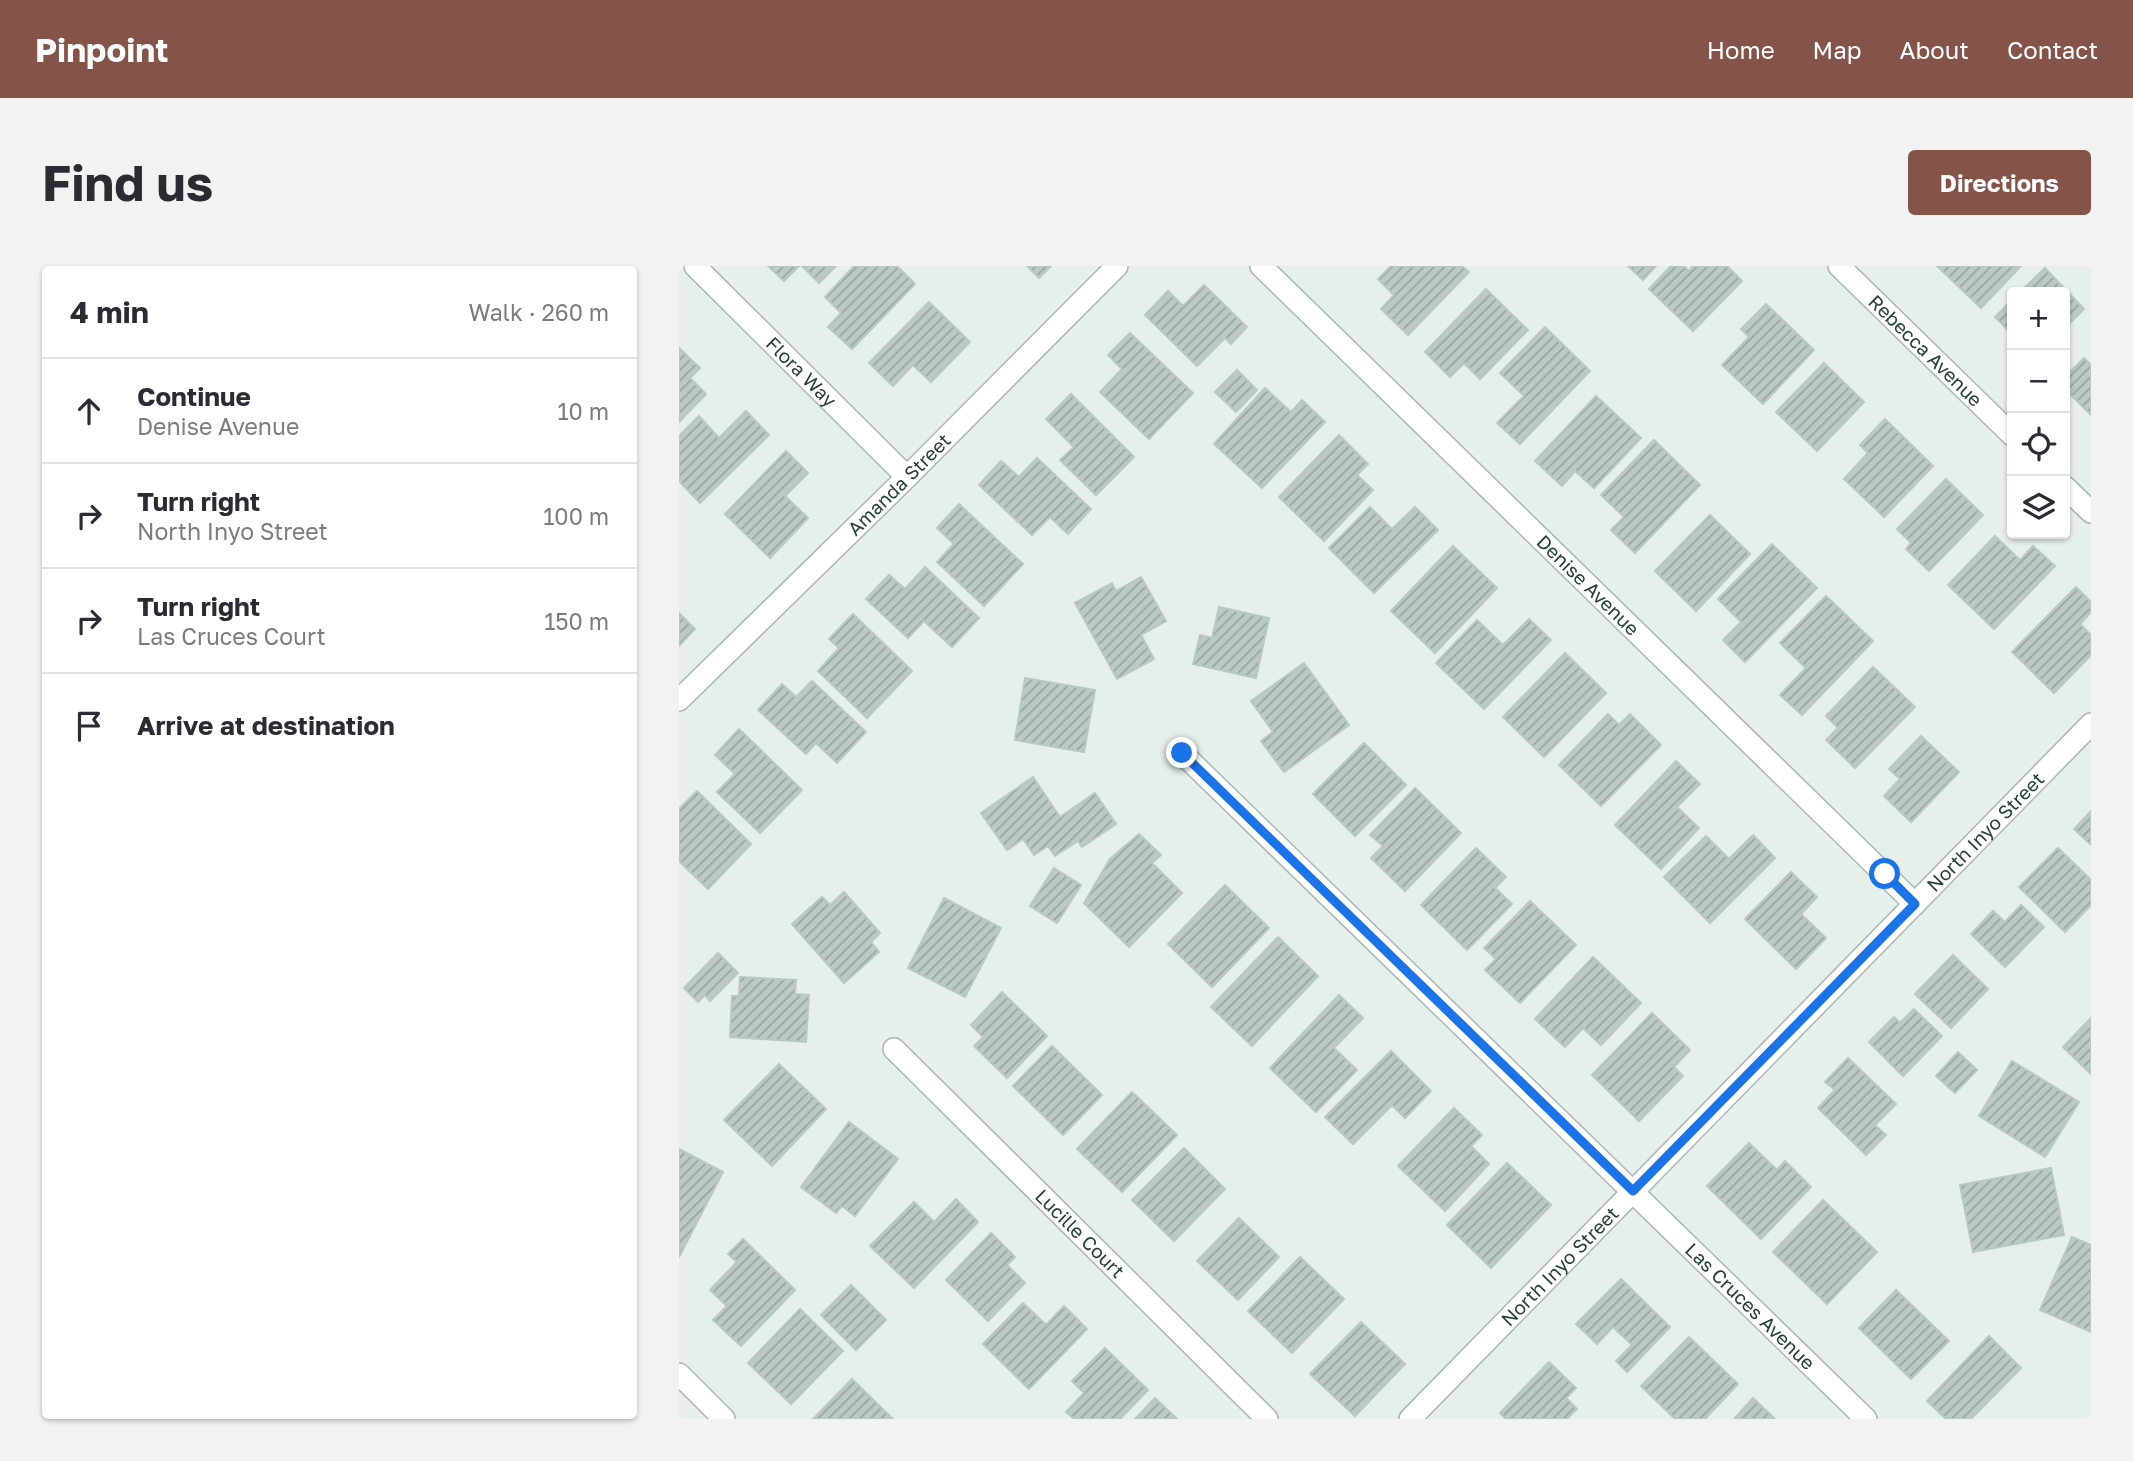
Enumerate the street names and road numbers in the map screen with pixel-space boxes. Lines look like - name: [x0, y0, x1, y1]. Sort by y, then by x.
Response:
- street label: Rebecca Avenue: [1864, 290, 1988, 411]
- street label: Flora Way: [762, 332, 842, 412]
- street label: Amanda Street: [842, 428, 955, 540]
- street label: Denise Avenue: [1532, 530, 1645, 640]
- street label: North Inyo Street: [1922, 767, 2048, 896]
- street label: Lucille Court: [1031, 1184, 1130, 1282]
- street label: North Inyo Street: [1496, 1201, 1623, 1330]
- street label: Las Cruces Avenue: [1681, 1238, 1820, 1374]

